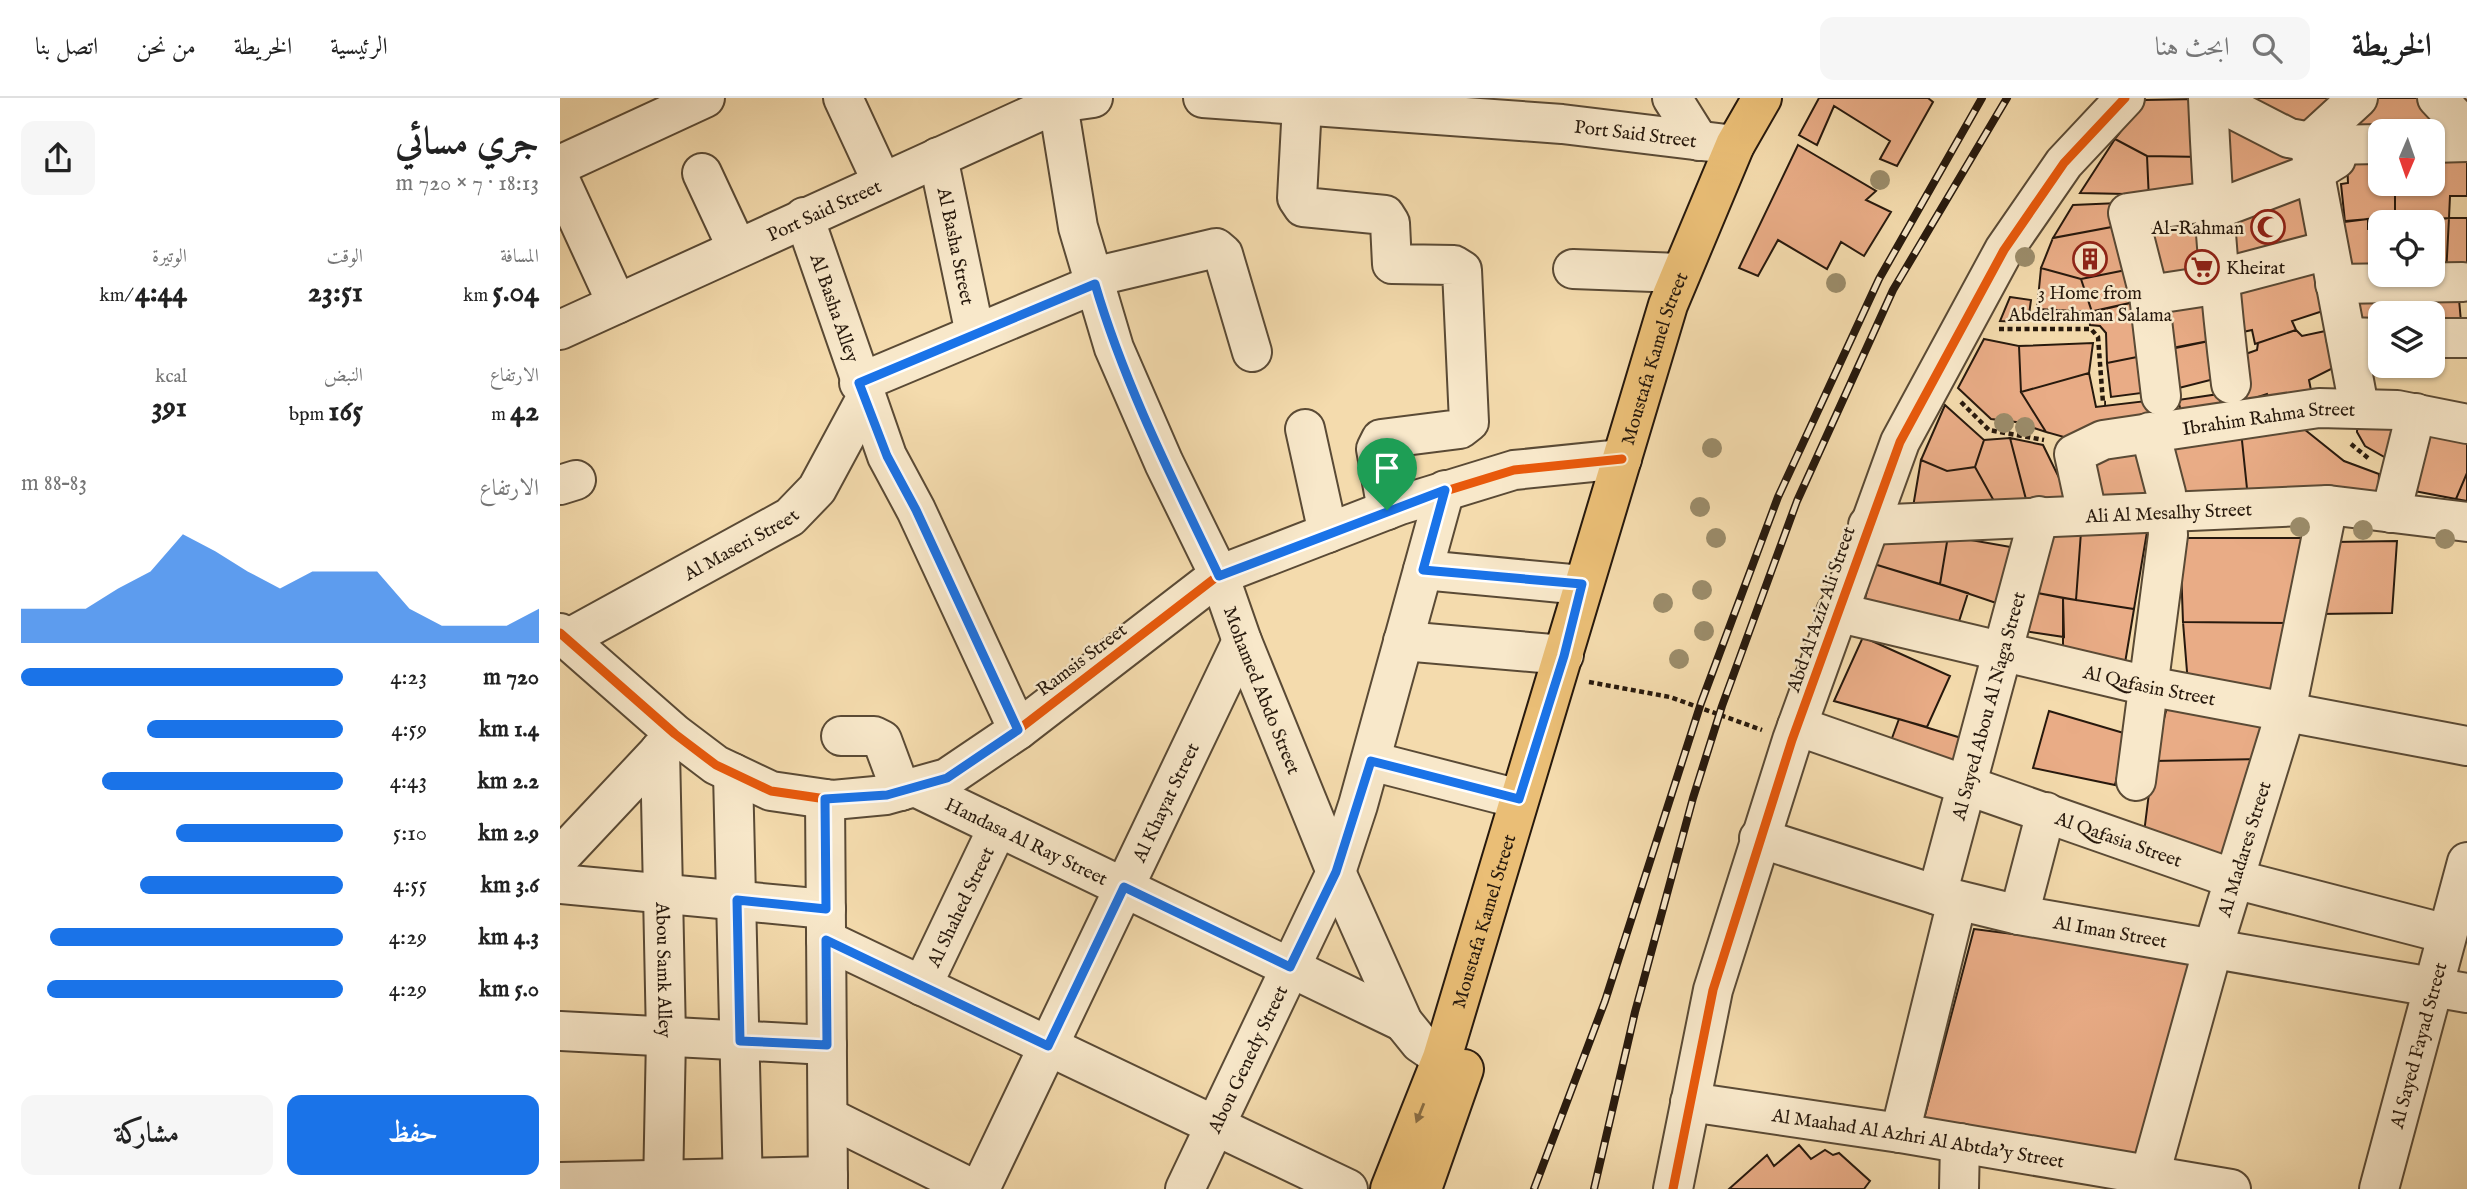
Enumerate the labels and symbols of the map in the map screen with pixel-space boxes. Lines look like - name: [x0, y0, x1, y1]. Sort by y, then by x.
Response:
- street label: Port Said Street: [1573, 116, 1698, 154]
- north arrow: [2368, 119, 2445, 196]
- street label: Port Said Street: [764, 175, 886, 248]
- street label: Al Basha Street: [930, 185, 979, 308]
- mosque icon: Al-Rahman: [2249, 208, 2287, 246]
- place label: Al-Rahman: [2150, 217, 2244, 241]
- building icon: 3 Home from Abdelrahman Salama: [2071, 240, 2109, 278]
- supermarket icon: Kheirat: [2183, 248, 2221, 286]
- street label: Al Basha Alley: [803, 250, 864, 366]
- place label: Kheirat: [2226, 257, 2286, 281]
- street label: Moustafa Kamel Street: [1617, 268, 1695, 448]
- place label: 3 Home from Abdelrahman Salama: [2007, 282, 2173, 328]
- street label: Ibrahim Rahma Street: [2181, 398, 2356, 442]
- pin: [1357, 438, 1417, 510]
- street label: Ali Al Mesalhy Street: [2084, 498, 2253, 530]
- street label: Al Maseri Street: [679, 504, 806, 587]
- street label: Abd Al Aziz Ali Street: [1782, 523, 1862, 697]
- street label: Al Sayed Abou Al Naga Street: [1947, 589, 2032, 824]
- street label: Mohamed Abdo Street: [1217, 603, 1305, 779]
- street label: Ramsis Street: [1032, 619, 1133, 702]
- street label: Al Qafasin Street: [2080, 661, 2218, 713]
- street label: Al Khayat Street: [1128, 739, 1206, 867]
- street label: Al Madares Street: [2213, 778, 2278, 921]
- street label: Handasa Al Ray Street: [941, 793, 1111, 892]
- street label: Al Qafasia Street: [2051, 807, 2185, 874]
- street label: Moustafa Kamel Street: [1448, 831, 1523, 1011]
- street label: Al Shahed Street: [922, 843, 1001, 972]
- street label: Abou Samk Alley: [649, 901, 676, 1039]
- street label: Al Iman Street: [2050, 911, 2169, 955]
- street label: Al Sayed Fayad Street: [2386, 960, 2454, 1132]
- street label: Abou Genedy Street: [1203, 982, 1294, 1138]
- one-way arrow: [1415, 1102, 1426, 1123]
- street label: Al Maahad Al Azhri Al Abtda'y Street: [1769, 1104, 2066, 1175]

